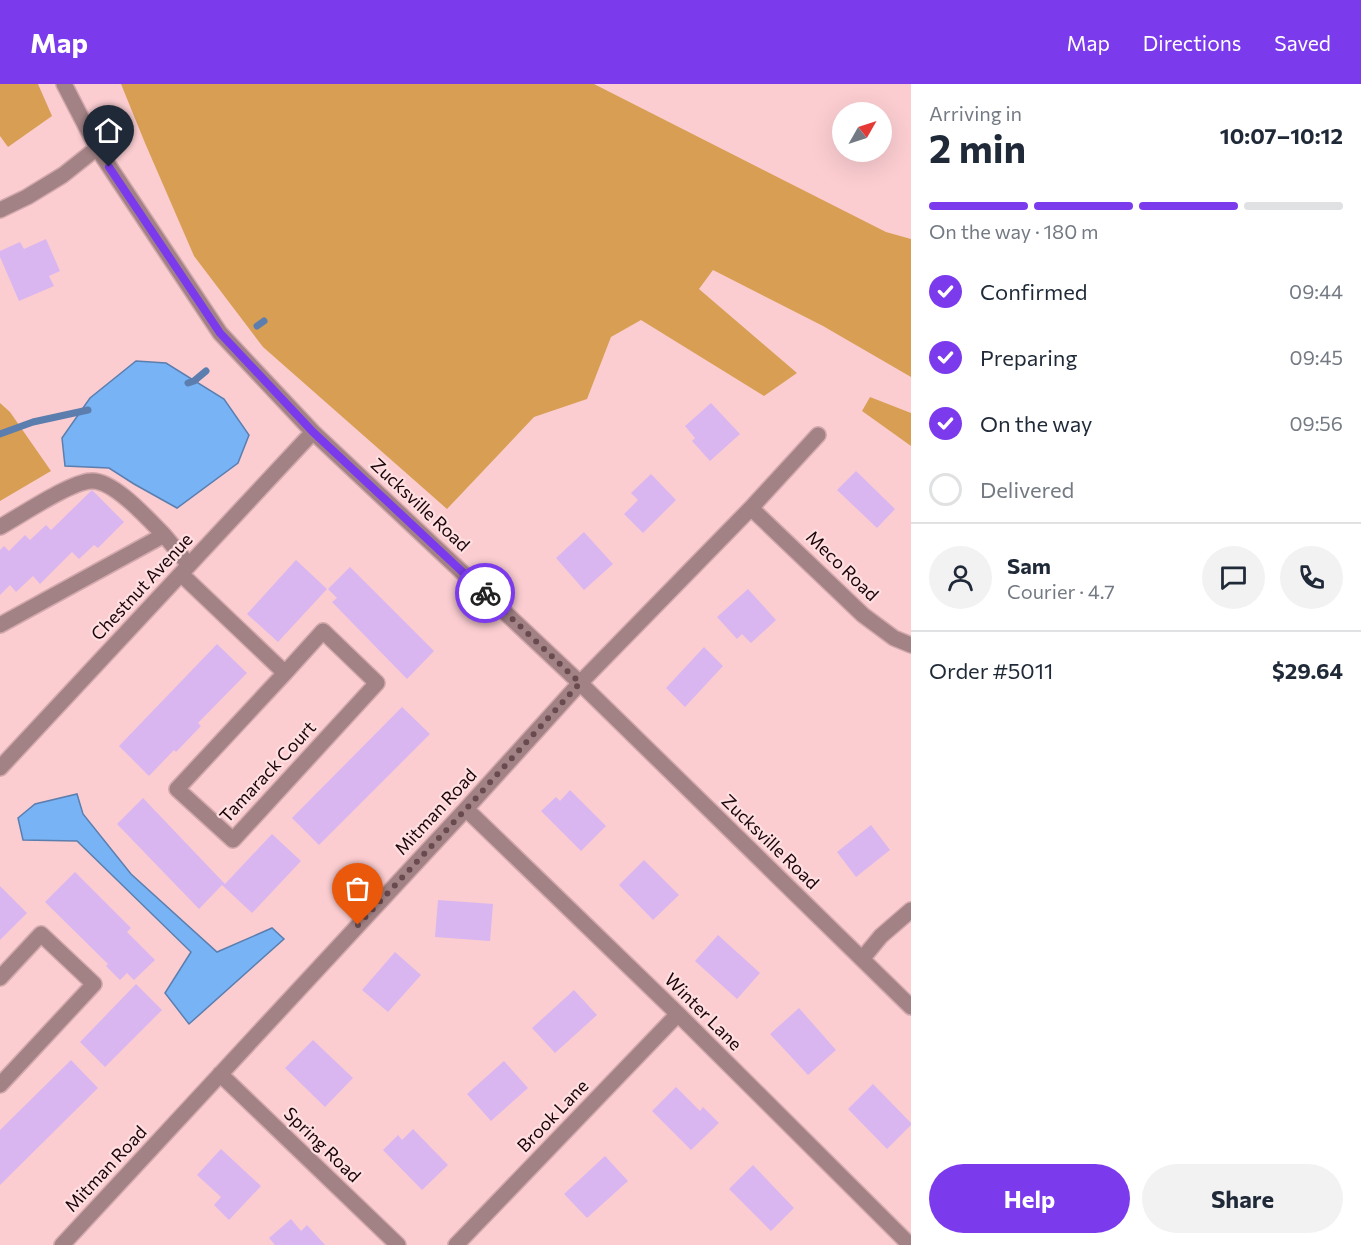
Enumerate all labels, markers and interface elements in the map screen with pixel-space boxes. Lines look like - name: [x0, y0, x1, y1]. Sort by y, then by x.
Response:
- text: Map: [30, 25, 88, 59]
- text: Map: [1067, 30, 1110, 55]
- text: Directions: [1143, 30, 1241, 55]
- text: Saved: [1274, 30, 1331, 55]
- text: Arriving in: [929, 101, 1022, 125]
- north arrow: [832, 102, 892, 162]
- map controls: [832, 102, 892, 162]
- pin: [83, 105, 134, 167]
- icon: home: [92, 114, 125, 147]
- text: 10:07–10:12: [1220, 122, 1343, 149]
- text: 2 min: [929, 123, 1026, 171]
- text: On the way · 180 m: [929, 219, 1098, 243]
- icon: check: [929, 275, 962, 308]
- text: Confirmed: [980, 278, 1087, 305]
- text: 09:44: [1289, 279, 1343, 303]
- icon: check: [929, 341, 962, 374]
- text: Preparing: [980, 344, 1077, 371]
- text: 09:45: [1290, 345, 1343, 369]
- icon: check: [929, 407, 962, 440]
- text: On the way: [980, 410, 1092, 437]
- text: 09:56: [1289, 411, 1343, 435]
- street label: Zucksville Road: [367, 453, 475, 556]
- text: Delivered: [980, 476, 1074, 503]
- street label: Meco Road: [802, 525, 883, 605]
- street label: Chestnut Avenue: [86, 528, 197, 645]
- button: person: [929, 546, 992, 609]
- button: chat: [1202, 546, 1265, 609]
- button: phone: [1280, 546, 1343, 609]
- text: Sam: [1007, 552, 1051, 579]
- courier: [455, 563, 515, 623]
- icon: bike: [469, 577, 502, 610]
- text: Courier · 4.7: [1007, 579, 1115, 603]
- text: Order #5011: [929, 657, 1054, 684]
- text: $29.64: [1272, 657, 1343, 684]
- street label: Tamarack Court: [215, 716, 320, 827]
- street label: Mitman Road: [390, 764, 481, 859]
- street label: Zucksville Road: [717, 789, 824, 893]
- pin: [332, 863, 383, 925]
- icon: bag: [341, 872, 374, 905]
- street label: Winter Lane: [660, 968, 747, 1055]
- street label: Brook Lane: [512, 1074, 592, 1156]
- street label: Spring Road: [280, 1102, 366, 1186]
- street label: Mitman Road: [60, 1121, 151, 1216]
- button: Help: [929, 1164, 1130, 1233]
- button: Share: [1142, 1164, 1343, 1233]

